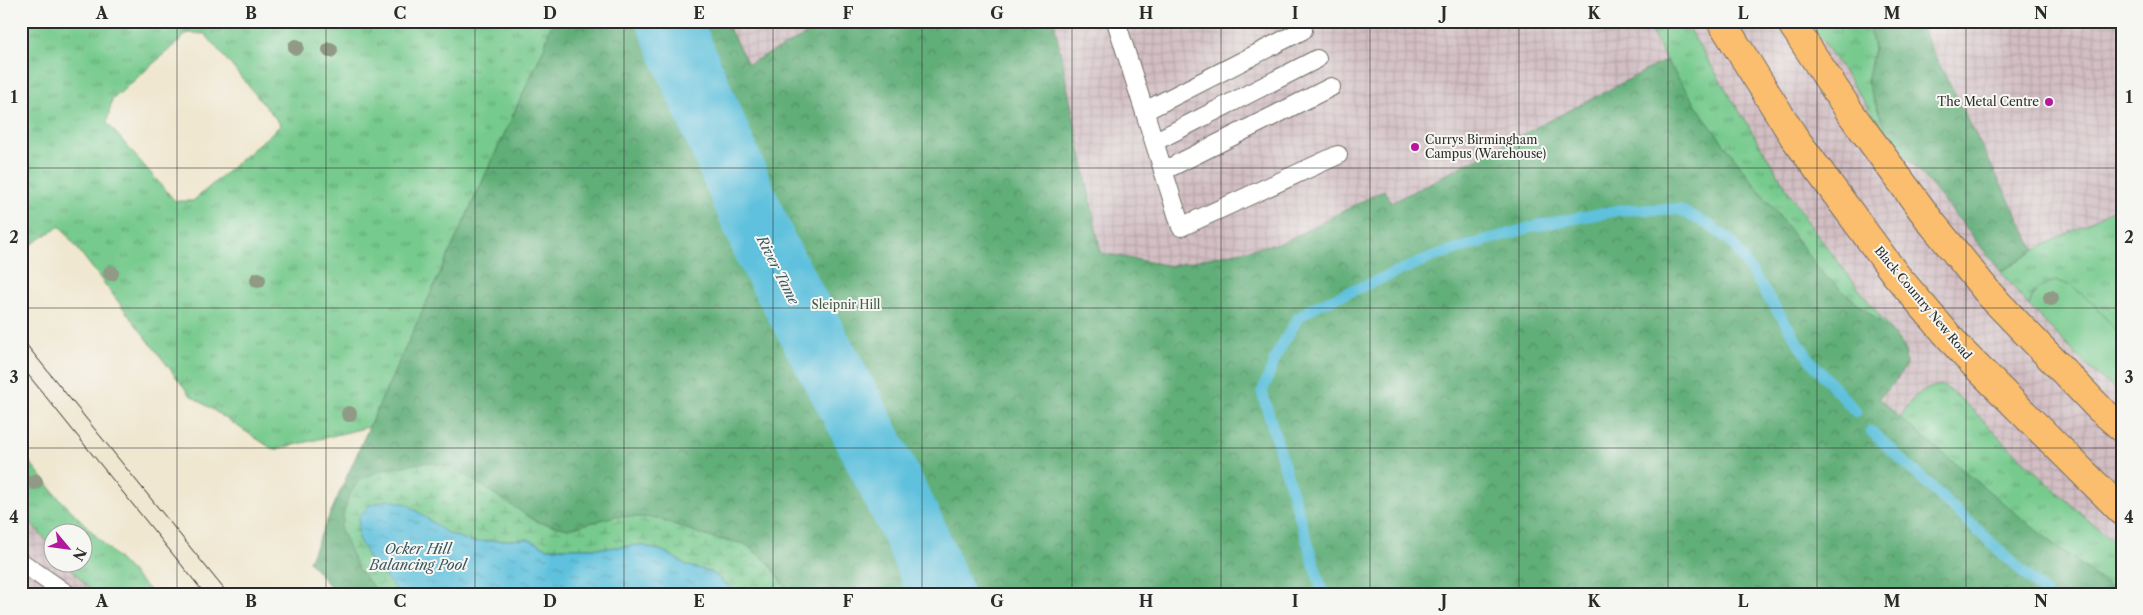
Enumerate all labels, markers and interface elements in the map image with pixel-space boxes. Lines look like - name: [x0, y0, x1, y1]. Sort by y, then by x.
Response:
- text: A: [95, 3, 109, 23]
- text: B: [245, 3, 257, 23]
- text: C: [394, 3, 406, 23]
- text: D: [543, 3, 557, 23]
- text: E: [693, 3, 705, 23]
- text: F: [843, 3, 854, 23]
- text: G: [990, 3, 1004, 23]
- text: H: [1139, 3, 1153, 23]
- text: I: [1292, 3, 1299, 23]
- text: J: [1438, 3, 1447, 23]
- text: K: [1588, 3, 1602, 23]
- text: L: [1737, 3, 1749, 23]
- text: M: [1884, 3, 1901, 23]
- text: N: [2034, 3, 2048, 23]
- text: 1: [10, 87, 18, 107]
- text: 1: [2125, 87, 2133, 107]
- place label: The Metal Centre: [1937, 94, 2039, 109]
- marker: The Metal Centre: [2043, 96, 2055, 108]
- place label: Currys Birmingham Campus (Warehouse): [1425, 132, 1547, 161]
- marker: Currys Birmingham Campus (Warehouse): [1409, 141, 1421, 153]
- text: 2: [9, 227, 19, 247]
- text: 2: [2124, 227, 2134, 247]
- water label: River Tame: [753, 232, 804, 309]
- street label: Black Country New Road: [1872, 243, 1976, 363]
- park label: Sleipnir Hill: [812, 297, 881, 312]
- text: 3: [9, 367, 19, 387]
- text: 3: [2124, 367, 2134, 387]
- text: 4: [9, 507, 19, 527]
- text: 4: [2124, 507, 2134, 527]
- north arrow: [42, 522, 92, 572]
- water label: Ocker Hill Balancing Pool: [368, 540, 468, 574]
- text: N: [69, 545, 90, 564]
- text: A: [95, 591, 109, 611]
- text: B: [245, 591, 257, 611]
- text: C: [394, 591, 406, 611]
- text: D: [543, 591, 557, 611]
- text: E: [693, 591, 705, 611]
- text: F: [843, 591, 854, 611]
- text: G: [990, 591, 1004, 611]
- text: H: [1139, 591, 1153, 611]
- text: I: [1292, 591, 1299, 611]
- text: J: [1438, 591, 1447, 611]
- text: K: [1588, 591, 1602, 611]
- text: L: [1737, 591, 1749, 611]
- text: M: [1884, 591, 1901, 611]
- text: N: [2034, 591, 2048, 611]

